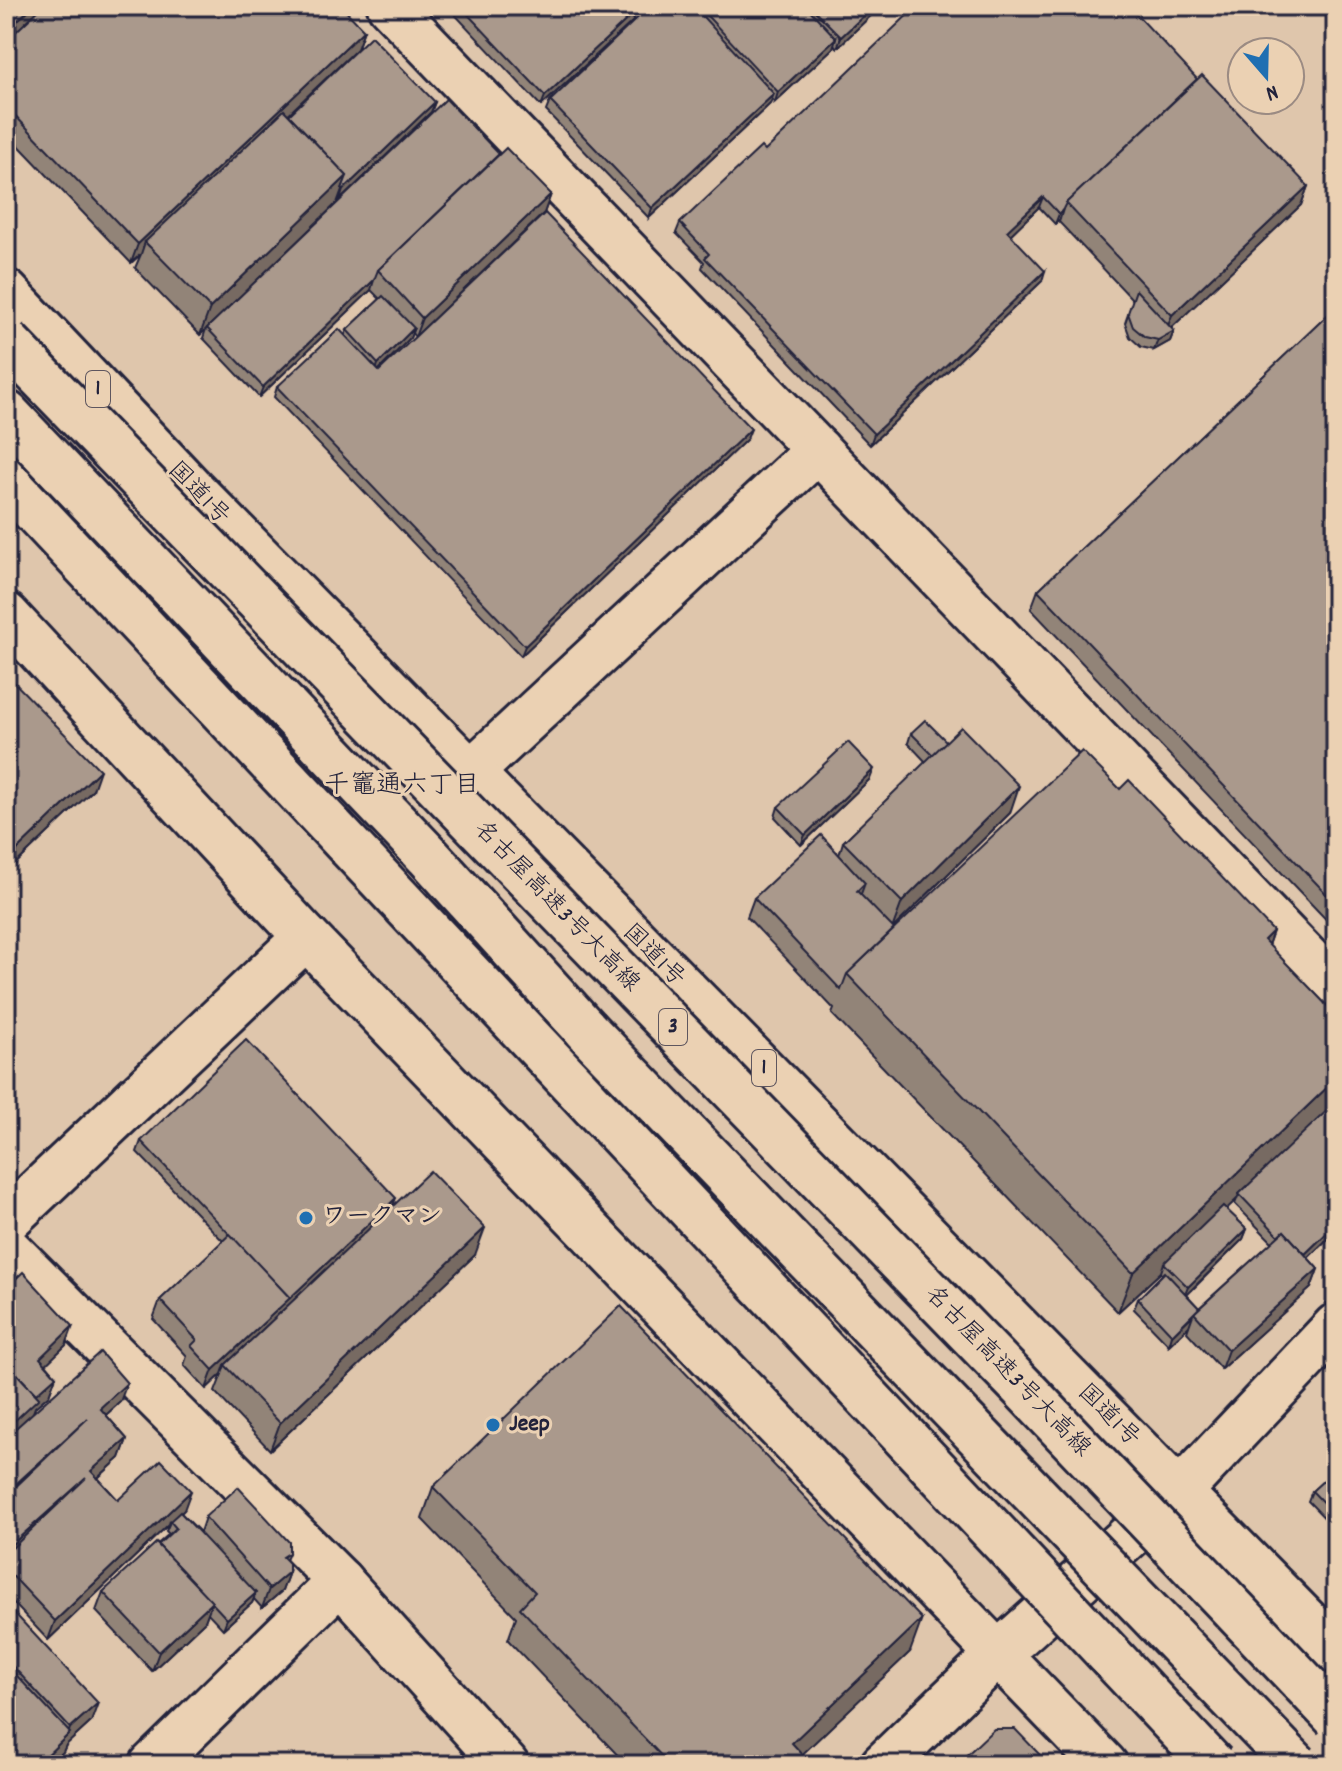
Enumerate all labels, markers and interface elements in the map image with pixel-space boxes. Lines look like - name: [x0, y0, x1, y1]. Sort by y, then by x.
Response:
- north arrow: [1226, 36, 1306, 116]
- text: N: [1261, 75, 1282, 108]
- road number: 1: [86, 371, 110, 407]
- street label: 国道1号: [159, 454, 237, 534]
- district label: 千竈通六丁目: [324, 768, 480, 805]
- street label: 名古屋高速3号大高線: [465, 814, 647, 1000]
- street label: 国道1号: [614, 917, 692, 995]
- road number: 3: [659, 1009, 687, 1045]
- road number: 1: [752, 1050, 776, 1086]
- place label: ワークマン: [322, 1201, 442, 1235]
- marker: ワークマン: [297, 1209, 315, 1227]
- street label: 名古屋高速3号大高線: [916, 1279, 1098, 1465]
- street label: 国道1号: [1069, 1377, 1147, 1455]
- place label: Jeep: [509, 1408, 550, 1442]
- marker: Jeep: [484, 1416, 502, 1434]

